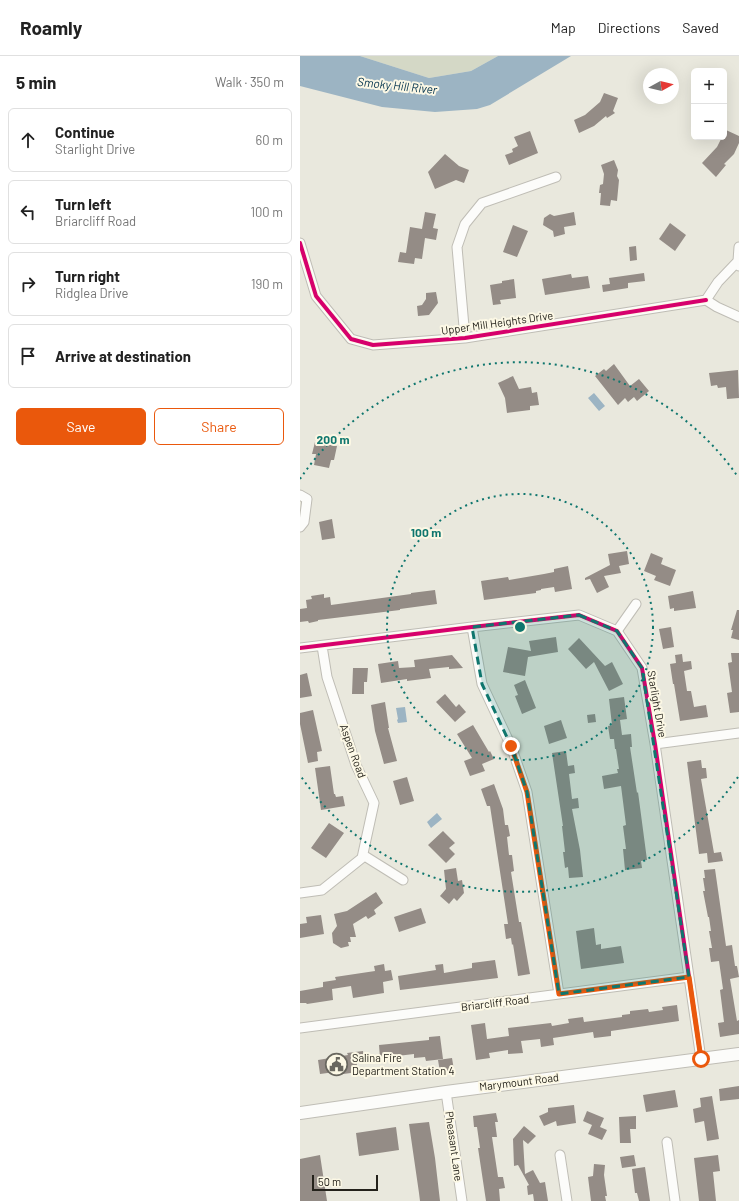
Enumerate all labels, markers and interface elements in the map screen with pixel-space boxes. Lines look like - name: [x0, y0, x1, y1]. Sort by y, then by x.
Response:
- text: Roamly: [20, 16, 82, 39]
- text: Map: [551, 19, 576, 36]
- text: Directions: [598, 19, 660, 36]
- text: Saved: [682, 19, 719, 36]
- north arrow: [643, 68, 679, 104]
- map controls: [691, 68, 727, 140]
- button: +: [691, 68, 727, 104]
- text: 5 min: [16, 72, 56, 92]
- text: Walk · 350 m: [215, 74, 284, 90]
- water label: Smoky Hill River: [356, 74, 439, 96]
- button: −: [691, 104, 727, 140]
- text: Continue: [55, 123, 115, 141]
- icon: ahead: [17, 129, 39, 151]
- text: 60 m: [256, 132, 283, 148]
- text: Starlight Drive: [55, 141, 135, 157]
- text: Turn left: [55, 195, 111, 213]
- icon: left: [17, 201, 39, 223]
- text: 100 m: [250, 204, 283, 220]
- text: Briarcliff Road: [55, 213, 136, 229]
- text: Turn right: [55, 267, 120, 285]
- icon: right: [17, 273, 39, 295]
- text: 190 m: [251, 276, 283, 292]
- text: Ridglea Drive: [55, 285, 128, 301]
- street label: Upper Mill Heights Drive: [440, 308, 554, 337]
- icon: arrive: [17, 345, 39, 367]
- text: Arrive at destination: [55, 347, 191, 365]
- button: Save: [16, 408, 146, 445]
- button: Share: [154, 408, 284, 445]
- text: 200 m: [317, 432, 349, 446]
- text: 100 m: [411, 525, 441, 539]
- centre of rings: [513, 620, 527, 634]
- street label: Starlight Drive: [645, 669, 670, 739]
- street label: Aspen Road: [338, 722, 369, 779]
- route end: [502, 737, 520, 755]
- street label: Briarcliff Road: [460, 992, 530, 1013]
- route start: [692, 1050, 710, 1068]
- public building icon: Salina Fire Department Station 4: [323, 1051, 349, 1077]
- place label: Salina Fire Department Station 4: [352, 1051, 455, 1077]
- street label: Marymount Road: [478, 1070, 560, 1093]
- street label: Pheasant Lane: [443, 1110, 466, 1182]
- scale bar: [312, 1173, 378, 1192]
- text: 50 m: [318, 1175, 341, 1188]

